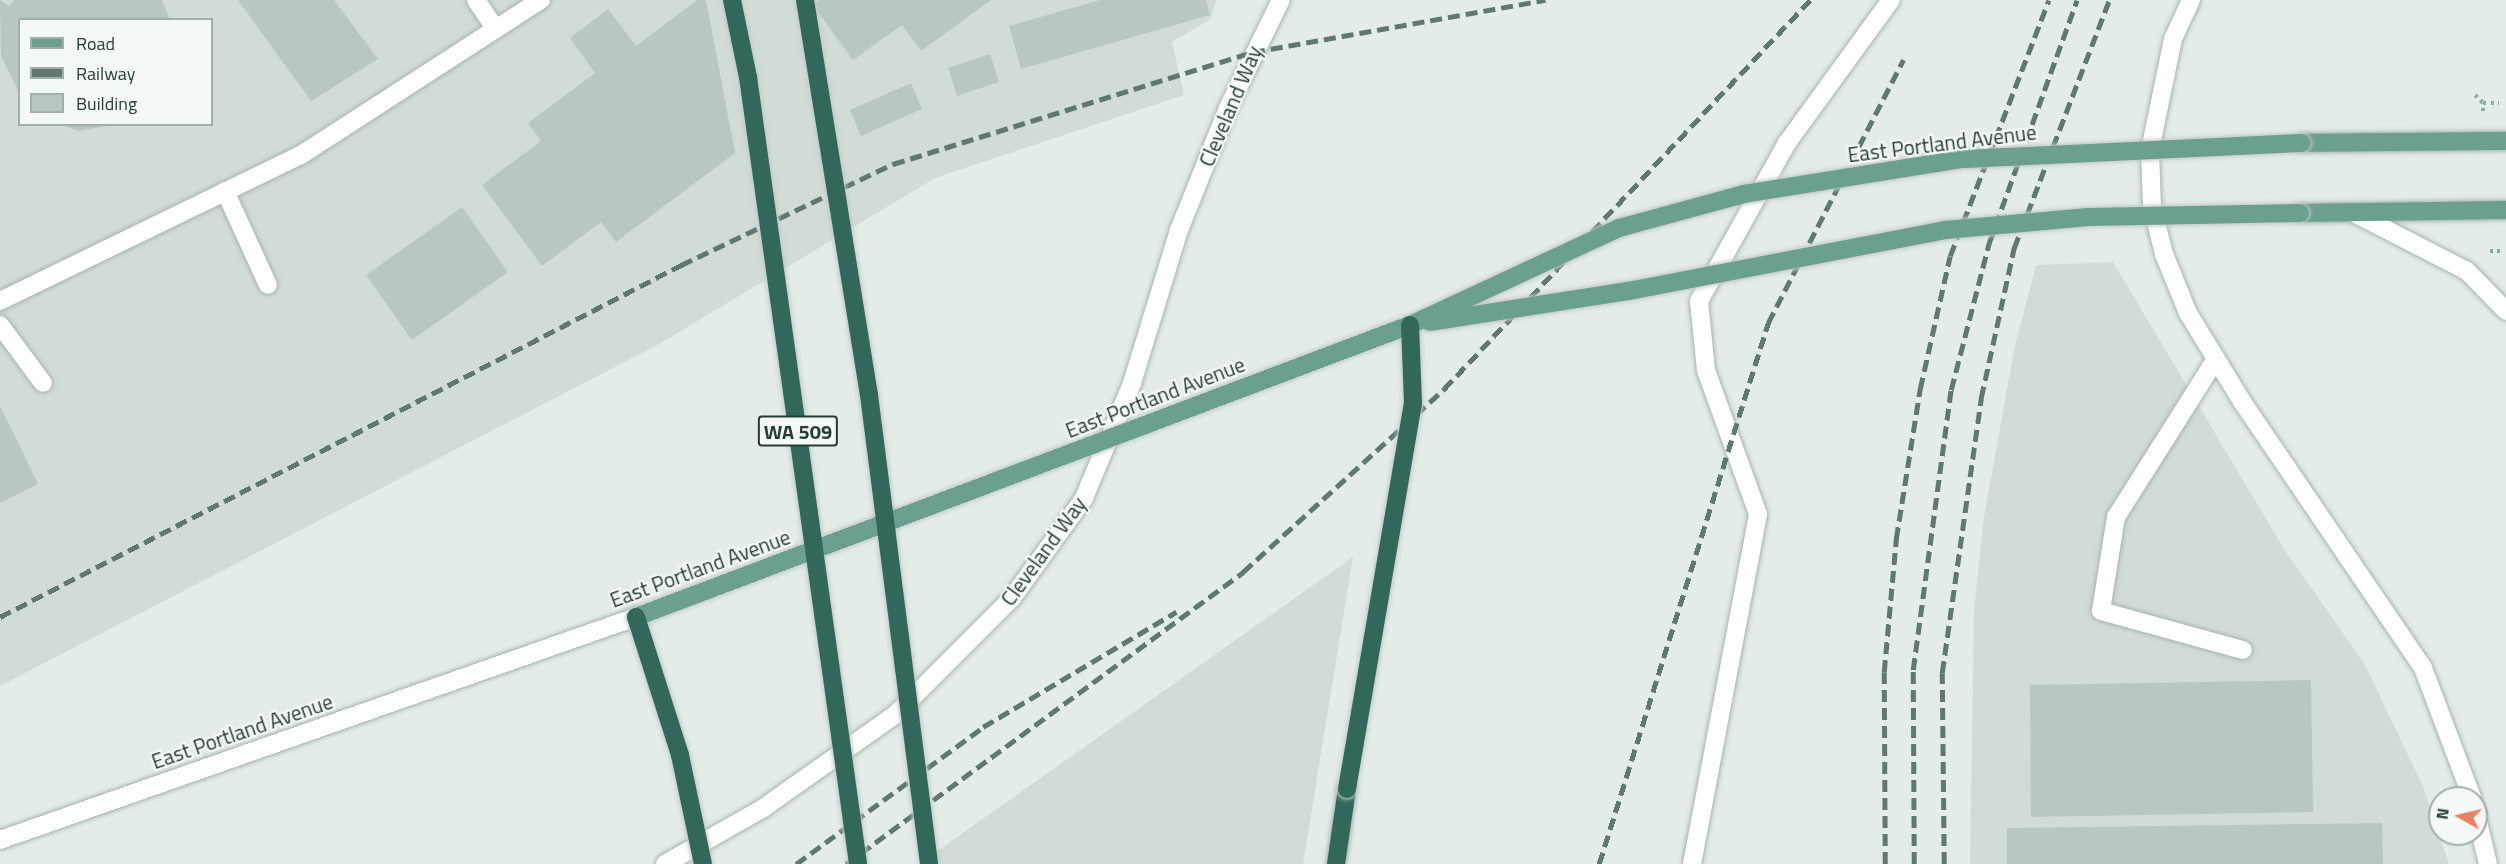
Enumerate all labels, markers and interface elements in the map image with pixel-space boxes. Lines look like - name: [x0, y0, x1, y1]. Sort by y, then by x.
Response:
- legend: [18, 18, 213, 126]
- text: Road: [76, 30, 115, 57]
- street label: Cleveland Way: [1193, 42, 1267, 170]
- text: Railway: [76, 60, 135, 87]
- text: Building: [76, 90, 137, 117]
- street label: East Portland Avenue: [1846, 119, 2038, 167]
- street label: East Portland Avenue: [1062, 351, 1248, 443]
- road number: WA 509: [758, 414, 838, 448]
- street label: Cleveland Way: [995, 492, 1091, 610]
- street label: East Portland Avenue: [606, 524, 794, 612]
- street label: East Portland Avenue: [148, 688, 336, 774]
- north arrow: [2428, 786, 2488, 846]
- text: N: [2430, 807, 2455, 821]

